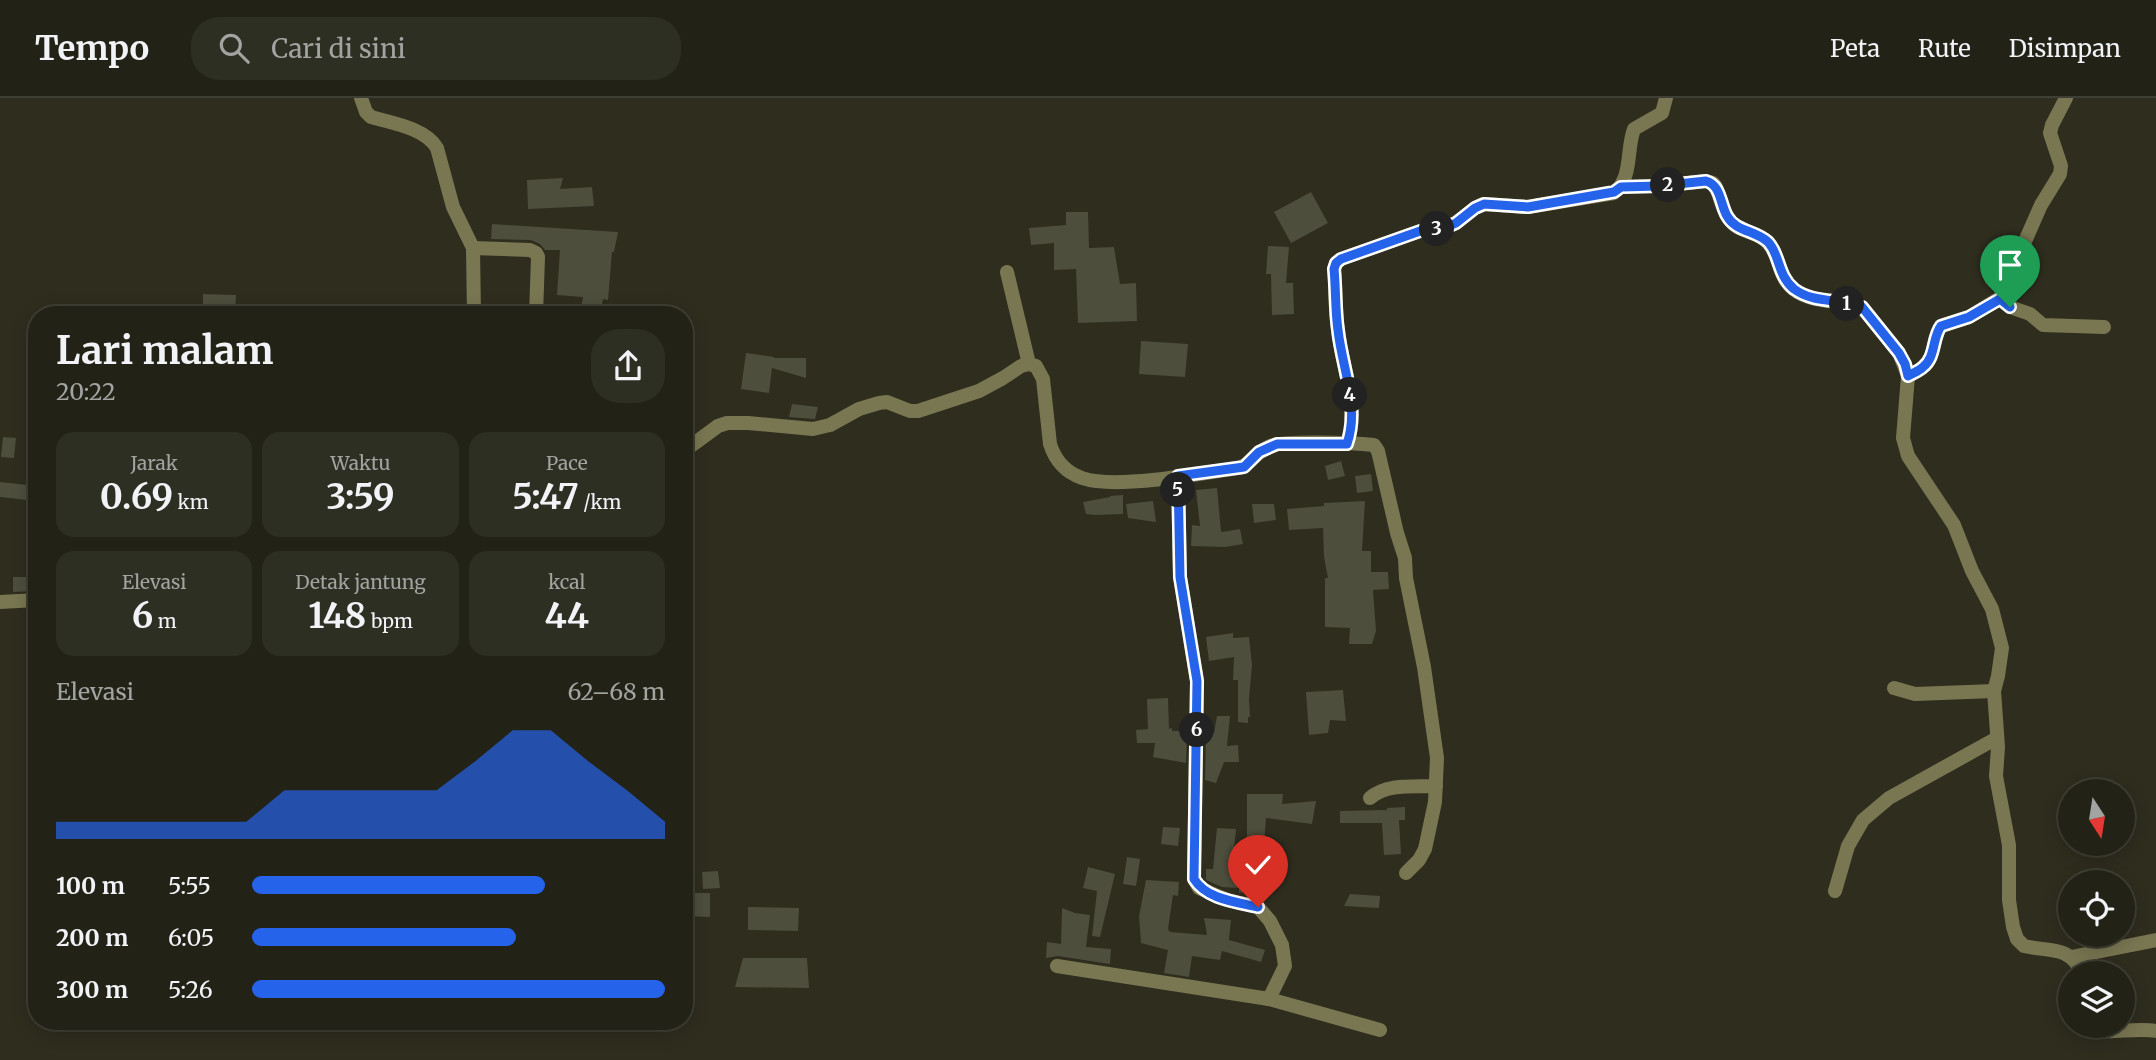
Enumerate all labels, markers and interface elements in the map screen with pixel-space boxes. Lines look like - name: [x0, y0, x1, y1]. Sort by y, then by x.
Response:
- search box: [191, 17, 681, 80]
- text: Tempo: [35, 28, 149, 69]
- icon: search: [215, 29, 253, 67]
- text: Cari di sini: [271, 32, 406, 65]
- text: Peta: [1830, 33, 1880, 64]
- text: Rute: [1918, 33, 1971, 64]
- text: Disimpan: [2009, 33, 2121, 64]
- pin: 2: [1650, 168, 1686, 202]
- text: 2: [1662, 172, 1673, 196]
- pin: 3: [1420, 212, 1454, 246]
- text: 3: [1431, 216, 1442, 240]
- pin: [1980, 235, 2040, 307]
- icon: arrive: [1991, 246, 2029, 284]
- pin: 1: [1829, 286, 1864, 322]
- text: 1: [1842, 291, 1851, 315]
- text: Lari malam: [56, 327, 273, 374]
- button: share: [591, 329, 665, 403]
- text: 20:22: [56, 377, 116, 406]
- pin: 4: [1332, 378, 1368, 412]
- text: 4: [1343, 382, 1356, 406]
- text: Jarak: [131, 451, 178, 475]
- text: Waktu: [331, 451, 390, 475]
- text: Pace: [546, 451, 588, 475]
- pin: 5: [1160, 472, 1196, 508]
- text: 0.69: [100, 475, 173, 519]
- text: 3:59: [326, 475, 395, 519]
- text: 5:47: [512, 475, 579, 519]
- text: 5: [1172, 477, 1183, 501]
- text: km: [173, 490, 209, 514]
- text: /km: [579, 490, 621, 514]
- text: Elevasi: [122, 570, 186, 594]
- text: Detak jantung: [295, 570, 426, 594]
- text: kcal: [548, 570, 586, 594]
- text: 6: [132, 594, 153, 638]
- text: 148: [308, 594, 366, 638]
- text: 44: [545, 594, 589, 638]
- text: m: [153, 609, 177, 633]
- text: bpm: [366, 609, 413, 633]
- text: Elevasi: [56, 677, 134, 706]
- text: 62–68 m: [567, 677, 665, 706]
- pin: 6: [1180, 712, 1214, 748]
- text: 6: [1191, 717, 1202, 741]
- north arrow: [2058, 779, 2135, 856]
- map controls: [2058, 779, 2135, 1038]
- pin: [1228, 835, 1288, 907]
- icon: check: [1239, 846, 1277, 884]
- button: locate: [2058, 870, 2135, 947]
- text: 100 m: [56, 871, 125, 900]
- text: 5:55: [168, 871, 211, 900]
- text: 200 m: [56, 923, 128, 952]
- text: 6:05: [168, 923, 214, 952]
- button: layers: [2058, 961, 2135, 1038]
- text: 300 m: [56, 975, 128, 1004]
- text: 5:26: [168, 975, 213, 1004]

